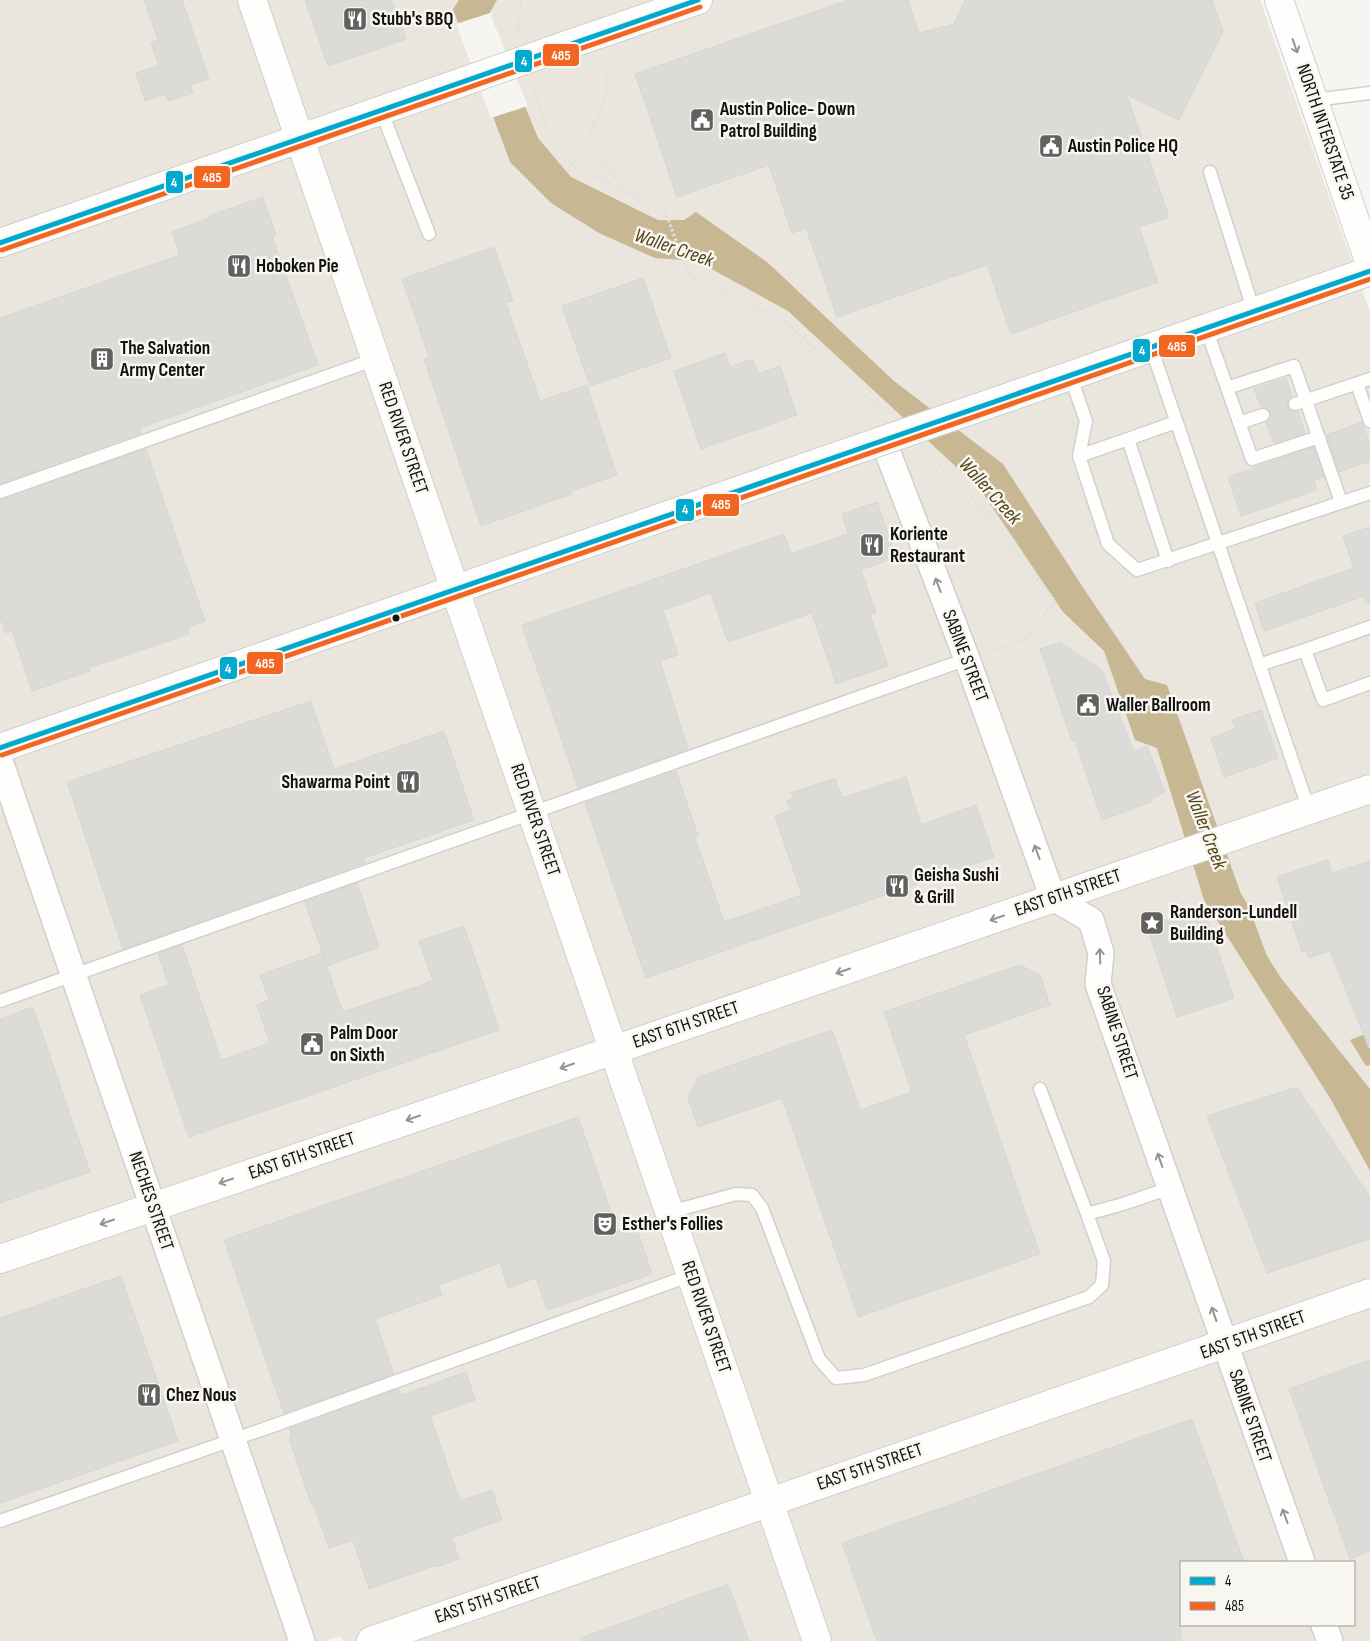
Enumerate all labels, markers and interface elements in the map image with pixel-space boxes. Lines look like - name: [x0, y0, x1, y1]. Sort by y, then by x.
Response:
- restaurant icon: Stubb's BBQ: [342, 6, 368, 32]
- place label: Stubb's BBQ: [372, 8, 453, 31]
- one-way arrow: [1291, 38, 1300, 53]
- line badge: 485: [542, 43, 580, 67]
- text: 485: [551, 47, 571, 64]
- line badge: 4: [514, 49, 533, 73]
- text: 4: [521, 53, 528, 70]
- street label: NORTH INTERSTATE 35: [1291, 61, 1359, 203]
- place label: Austin Police- Down Patrol Building: [719, 98, 855, 143]
- public building icon: Austin Police- Down Patrol Building: [689, 107, 715, 133]
- public building icon: Austin Police HQ: [1038, 133, 1064, 159]
- place label: Austin Police HQ: [1067, 135, 1178, 158]
- line badge: 485: [193, 165, 231, 189]
- text: 485: [202, 169, 222, 186]
- line badge: 4: [165, 170, 184, 194]
- text: 4: [171, 174, 178, 191]
- water label: Waller Creek: [631, 223, 717, 273]
- restaurant icon: Hoboken Pie: [226, 253, 252, 279]
- place label: Hoboken Pie: [256, 255, 339, 278]
- line badge: 485: [1158, 334, 1196, 358]
- place label: The Salvation Army Center: [119, 337, 210, 382]
- line badge: 4: [1132, 338, 1151, 363]
- text: 485: [1167, 338, 1187, 355]
- text: 4: [1139, 342, 1146, 359]
- building icon: The Salvation Army Center: [89, 346, 115, 372]
- street label: RED RIVER STREET: [373, 379, 433, 498]
- water label: Waller Creek: [954, 452, 1027, 530]
- line badge: 485: [702, 493, 740, 517]
- text: 485: [711, 496, 731, 513]
- line badge: 4: [675, 498, 695, 522]
- text: 4: [682, 501, 689, 518]
- place label: Koriente Restaurant: [890, 523, 965, 568]
- restaurant icon: Koriente Restaurant: [859, 532, 885, 558]
- one-way arrow: [933, 578, 942, 593]
- street label: SABINE STREET: [937, 607, 993, 706]
- unlabelled marker: [391, 613, 401, 623]
- line badge: 485: [246, 651, 284, 675]
- text: 485: [255, 655, 275, 672]
- line badge: 4: [219, 656, 238, 680]
- text: 4: [225, 660, 232, 677]
- public building icon: Waller Ballroom: [1075, 692, 1101, 718]
- place label: Waller Ballroom: [1106, 694, 1211, 717]
- street label: RED RIVER STREET: [505, 761, 565, 880]
- restaurant icon: Shawarma Point: [395, 769, 421, 795]
- place label: Shawarma Point: [282, 771, 390, 794]
- water label: Waller Creek: [1180, 787, 1232, 873]
- one-way arrow: [1032, 845, 1041, 860]
- place label: Geisha Sushi & Grill: [914, 864, 999, 909]
- street label: EAST 6TH STREET: [1012, 864, 1124, 922]
- restaurant icon: Geisha Sushi & Grill: [884, 873, 910, 899]
- place label: Randerson-Lundell Building: [1170, 901, 1297, 946]
- place icon: Randerson-Lundell Building: [1139, 910, 1165, 936]
- one-way arrow: [989, 913, 1005, 923]
- one-way arrow: [1095, 949, 1105, 965]
- one-way arrow: [836, 967, 851, 976]
- street label: SABINE STREET: [1091, 983, 1143, 1083]
- street label: EAST 6TH STREET: [630, 996, 742, 1054]
- place label: Palm Door on Sixth: [330, 1022, 398, 1067]
- public building icon: Palm Door on Sixth: [299, 1031, 325, 1057]
- one-way arrow: [560, 1062, 576, 1071]
- one-way arrow: [406, 1114, 422, 1123]
- street label: EAST 6TH STREET: [246, 1127, 358, 1185]
- street label: NECHES STREET: [123, 1149, 179, 1254]
- one-way arrow: [1155, 1153, 1164, 1168]
- one-way arrow: [219, 1177, 235, 1187]
- theatre icon: Esther's Follies: [592, 1211, 618, 1237]
- place label: Esther's Follies: [622, 1213, 723, 1236]
- one-way arrow: [100, 1218, 115, 1227]
- street label: RED RIVER STREET: [676, 1258, 736, 1377]
- street label: EAST 5TH STREET: [1197, 1305, 1309, 1365]
- one-way arrow: [1209, 1306, 1218, 1322]
- street label: SABINE STREET: [1223, 1366, 1277, 1466]
- restaurant icon: Chez Nous: [136, 1382, 162, 1408]
- place label: Chez Nous: [166, 1384, 237, 1407]
- street label: EAST 5TH STREET: [814, 1438, 926, 1496]
- one-way arrow: [1280, 1509, 1290, 1525]
- legend: [1180, 1561, 1355, 1626]
- street label: EAST 5TH STREET: [432, 1571, 544, 1629]
- text: 4: [1225, 1572, 1231, 1591]
- text: 485: [1225, 1597, 1244, 1616]

